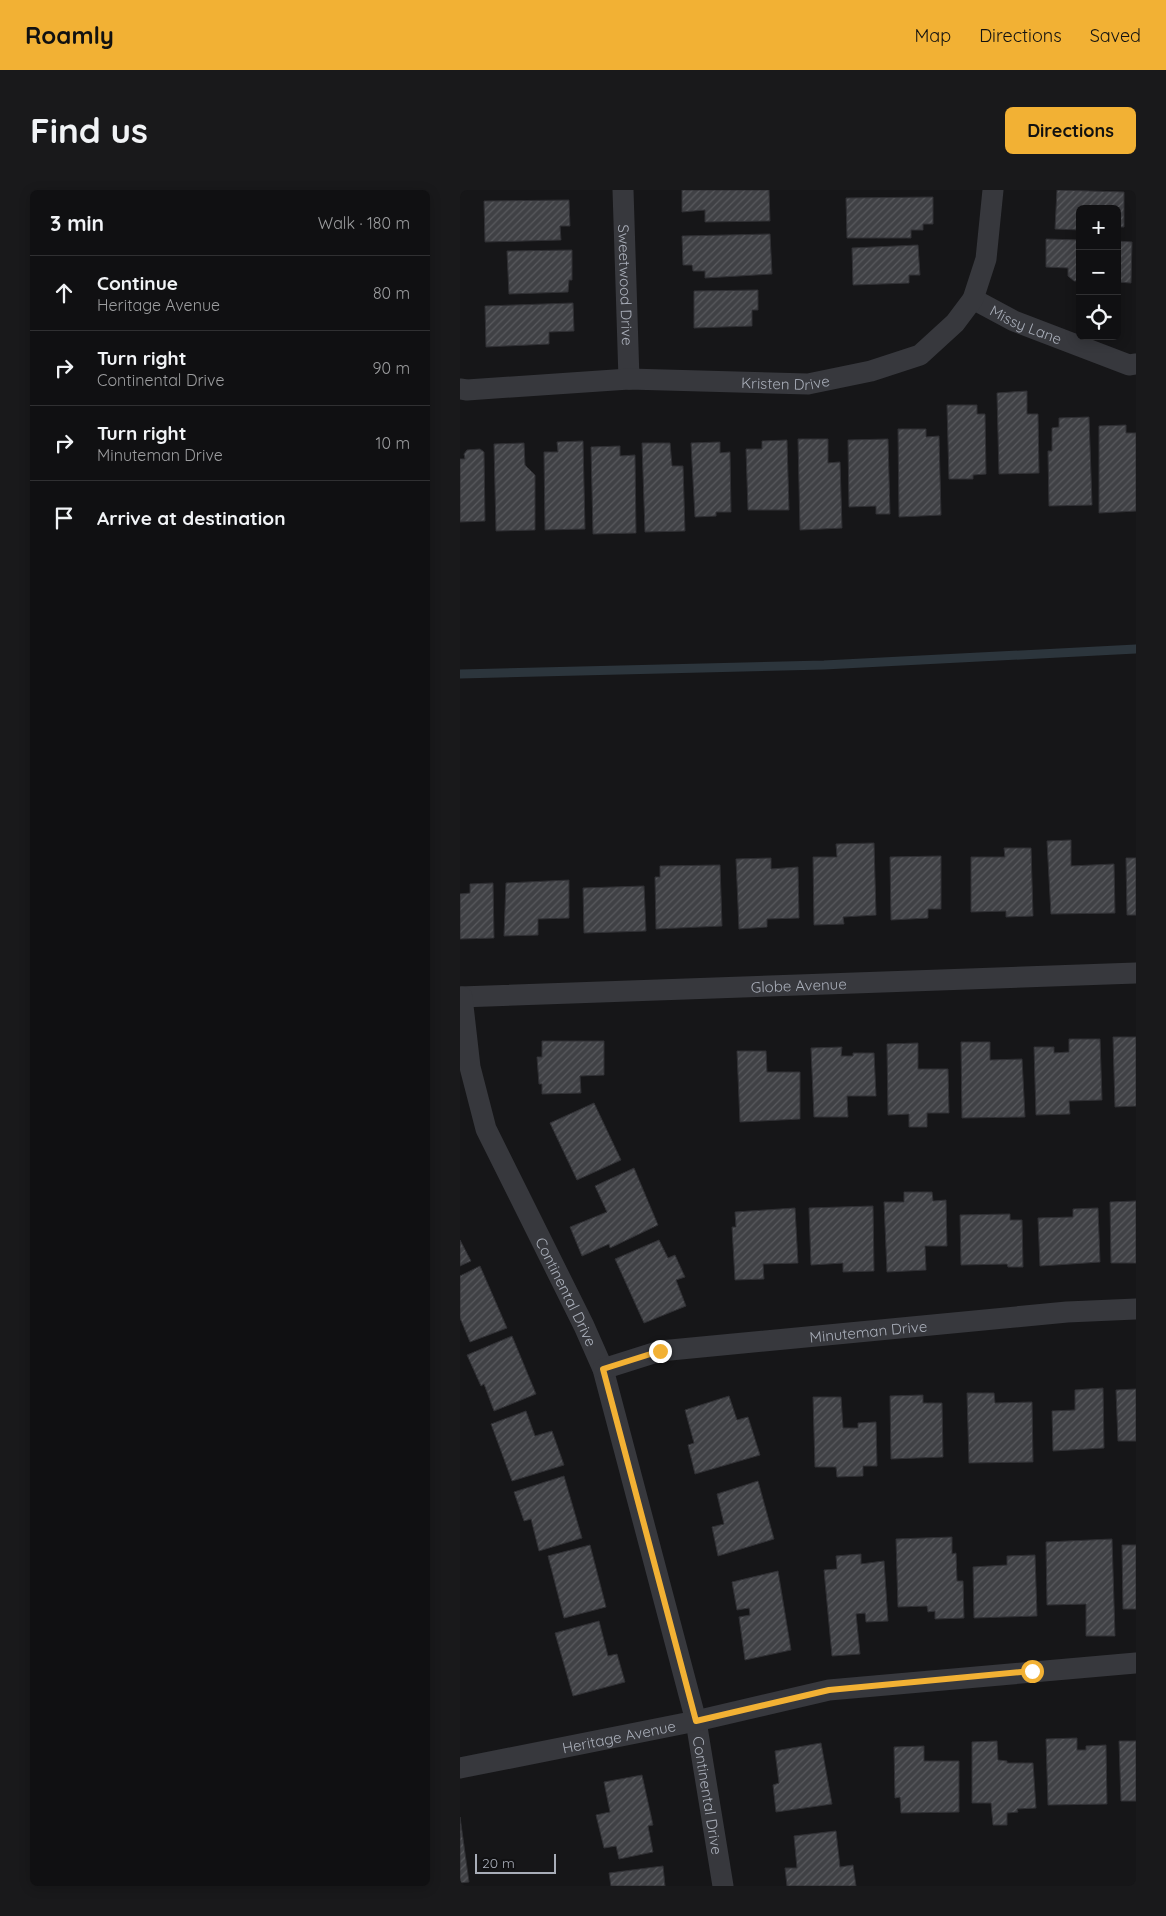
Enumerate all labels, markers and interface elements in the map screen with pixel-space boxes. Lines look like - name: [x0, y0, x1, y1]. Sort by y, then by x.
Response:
- text: Roamly: [25, 20, 114, 50]
- text: Map: [914, 24, 951, 47]
- text: Directions: [979, 24, 1062, 47]
- text: Saved: [1090, 24, 1141, 47]
- button: Directions: [1005, 107, 1136, 154]
- text: Find us: [30, 108, 148, 152]
- map controls: [1076, 205, 1121, 340]
- button: +: [1076, 205, 1121, 250]
- text: 3 min: [50, 210, 104, 236]
- text: Walk · 180 m: [318, 213, 410, 233]
- street label: Sweetwood Drive: [615, 224, 637, 346]
- button: −: [1076, 250, 1121, 295]
- text: Continue: [97, 271, 178, 295]
- icon: ahead: [50, 279, 78, 307]
- text: 80 m: [373, 283, 410, 303]
- text: Heritage Avenue: [97, 295, 220, 315]
- button: locate: [1076, 295, 1121, 340]
- street label: Missy Lane: [987, 300, 1065, 348]
- text: Turn right: [97, 346, 186, 370]
- icon: right: [50, 354, 78, 382]
- text: 90 m: [373, 358, 410, 378]
- text: Continental Drive: [97, 370, 224, 390]
- street label: Kristen Drive: [741, 370, 831, 394]
- text: Turn right: [97, 421, 186, 445]
- icon: right: [50, 429, 78, 457]
- text: 10 m: [376, 433, 410, 453]
- text: Minuteman Drive: [97, 445, 223, 465]
- icon: arrive: [50, 504, 78, 532]
- text: Arrive at destination: [97, 506, 286, 530]
- street label: Globe Avenue: [751, 974, 847, 996]
- street label: Continental Drive: [532, 1234, 601, 1349]
- street label: Minuteman Drive: [809, 1316, 928, 1346]
- route end: [649, 1340, 672, 1363]
- route start: [1021, 1660, 1044, 1683]
- street label: Heritage Avenue: [560, 1716, 677, 1757]
- street label: Continental Drive: [689, 1735, 727, 1856]
- scale bar: [475, 1851, 556, 1874]
- text: 20 m: [482, 1854, 515, 1872]

